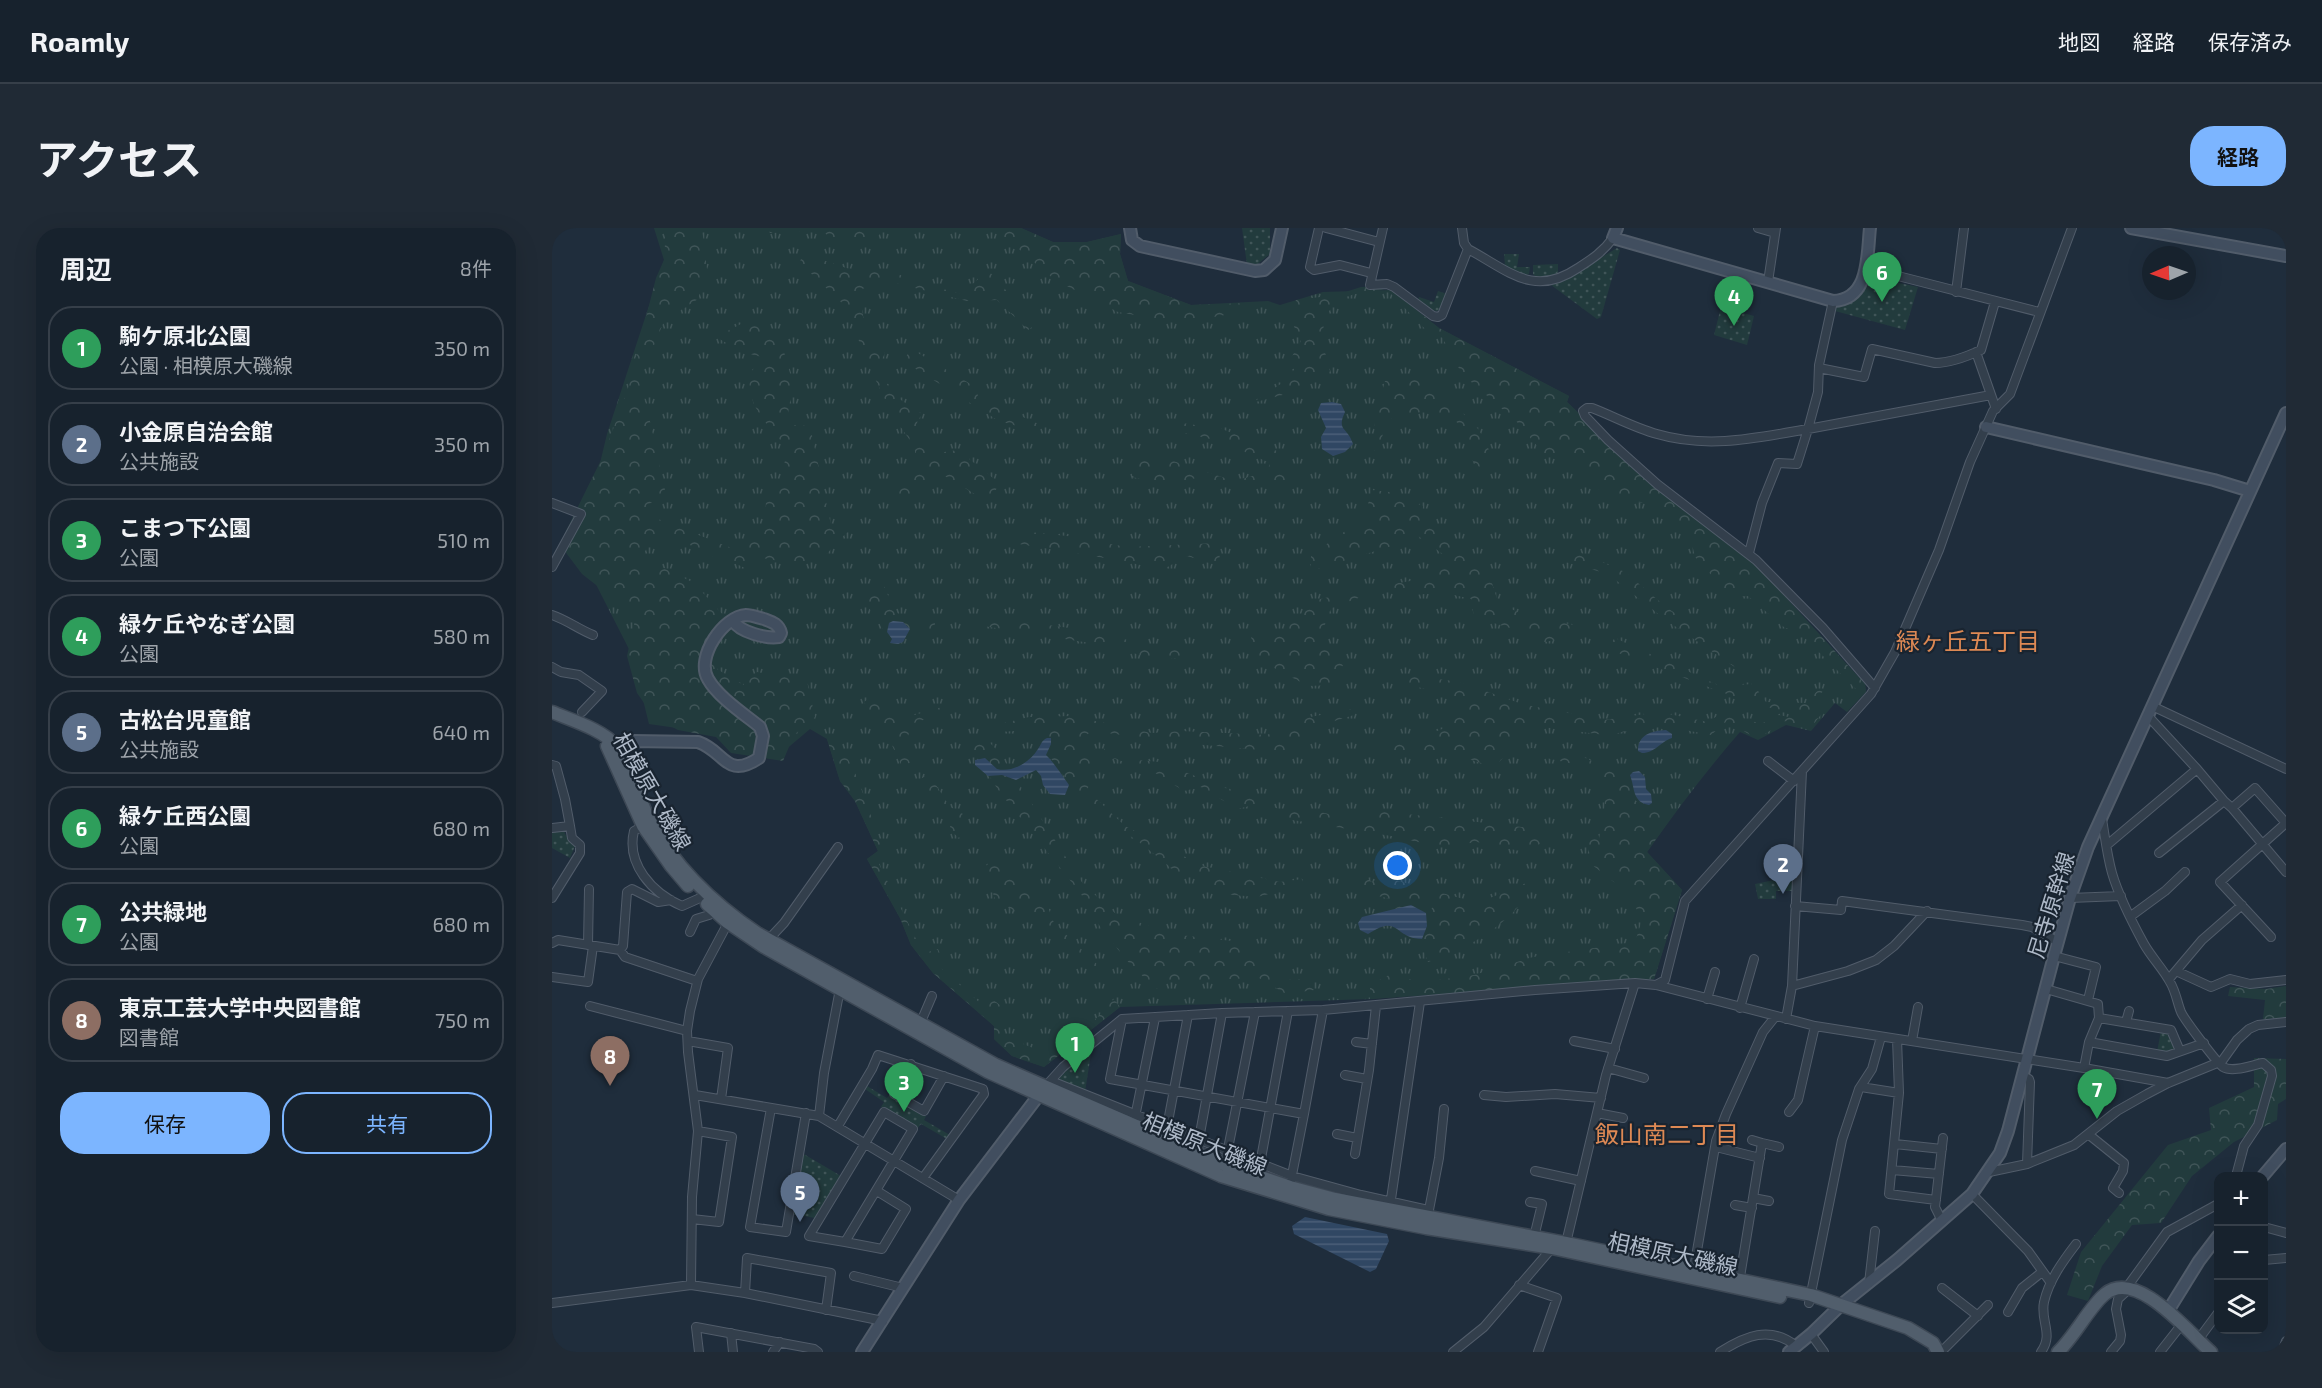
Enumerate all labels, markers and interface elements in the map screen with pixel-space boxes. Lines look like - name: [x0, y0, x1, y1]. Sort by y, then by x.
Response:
- text: Roamly: [30, 24, 129, 58]
- text: 地図: [2058, 29, 2100, 54]
- text: 経路: [2133, 29, 2175, 54]
- text: 保存済み: [2208, 29, 2292, 54]
- button: 経路: [2190, 126, 2286, 186]
- text: アクセス: [36, 133, 202, 183]
- north arrow: [2142, 246, 2196, 300]
- text: 周辺: [60, 253, 112, 284]
- pin: 6: [1862, 253, 1902, 302]
- text: 8件: [460, 256, 492, 280]
- pin: 4: [1714, 276, 1754, 326]
- text: 駒ケ原北公園: [119, 322, 251, 348]
- text: 1: [77, 336, 86, 360]
- text: 350 m: [434, 336, 490, 360]
- text: 公園 · 相模原大磯線: [119, 353, 293, 377]
- text: 小金原自治会館: [119, 418, 273, 444]
- text: 2: [76, 432, 87, 456]
- text: 350 m: [434, 432, 490, 456]
- text: 公共施設: [119, 449, 199, 473]
- text: こまつ下公園: [119, 514, 251, 540]
- text: 3: [76, 528, 87, 552]
- text: 510 m: [437, 528, 490, 552]
- text: 公園: [119, 545, 159, 569]
- text: 緑ケ丘やなぎ公園: [119, 610, 295, 636]
- text: 4: [75, 624, 88, 648]
- text: 580 m: [433, 624, 490, 648]
- district label: 緑ヶ丘五丁目: [1896, 626, 2040, 655]
- text: 公園: [119, 641, 159, 665]
- text: 古松台児童館: [119, 706, 251, 732]
- text: 5: [76, 720, 87, 744]
- text: 640 m: [432, 720, 490, 744]
- street label: 相模原大磯線: [609, 727, 697, 855]
- text: 公共施設: [119, 737, 199, 761]
- text: 緑ケ丘西公園: [119, 802, 251, 828]
- text: 6: [76, 816, 87, 840]
- text: 680 m: [432, 816, 490, 840]
- text: 公園: [119, 833, 159, 857]
- pin: 2: [1764, 844, 1802, 894]
- street label: 尼寺原幹線: [2021, 849, 2079, 961]
- your location: [1383, 851, 1412, 880]
- text: 公共緑地: [119, 898, 207, 924]
- text: 7: [76, 912, 87, 936]
- text: 680 m: [432, 912, 490, 936]
- text: 公園: [119, 929, 159, 953]
- text: 東京工芸大学中央図書館: [119, 994, 361, 1020]
- text: 8: [75, 1008, 88, 1032]
- text: 750 m: [435, 1008, 490, 1032]
- pin: 1: [1056, 1024, 1094, 1073]
- text: 図書館: [119, 1025, 179, 1049]
- pin: 8: [590, 1036, 630, 1086]
- pin: 3: [884, 1062, 924, 1112]
- pin: 7: [2078, 1070, 2116, 1119]
- button: 保存: [60, 1092, 270, 1154]
- button: 共有: [282, 1092, 492, 1154]
- street label: 相模原大磯線: [1139, 1106, 1271, 1180]
- district label: 飯山南二丁目: [1595, 1119, 1739, 1148]
- pin: 5: [780, 1172, 820, 1222]
- map controls: [2214, 1172, 2268, 1334]
- button: +: [2214, 1172, 2268, 1226]
- button: −: [2214, 1226, 2268, 1280]
- street label: 相模原大磯線: [1606, 1227, 1740, 1279]
- button: layers: [2214, 1280, 2268, 1334]

